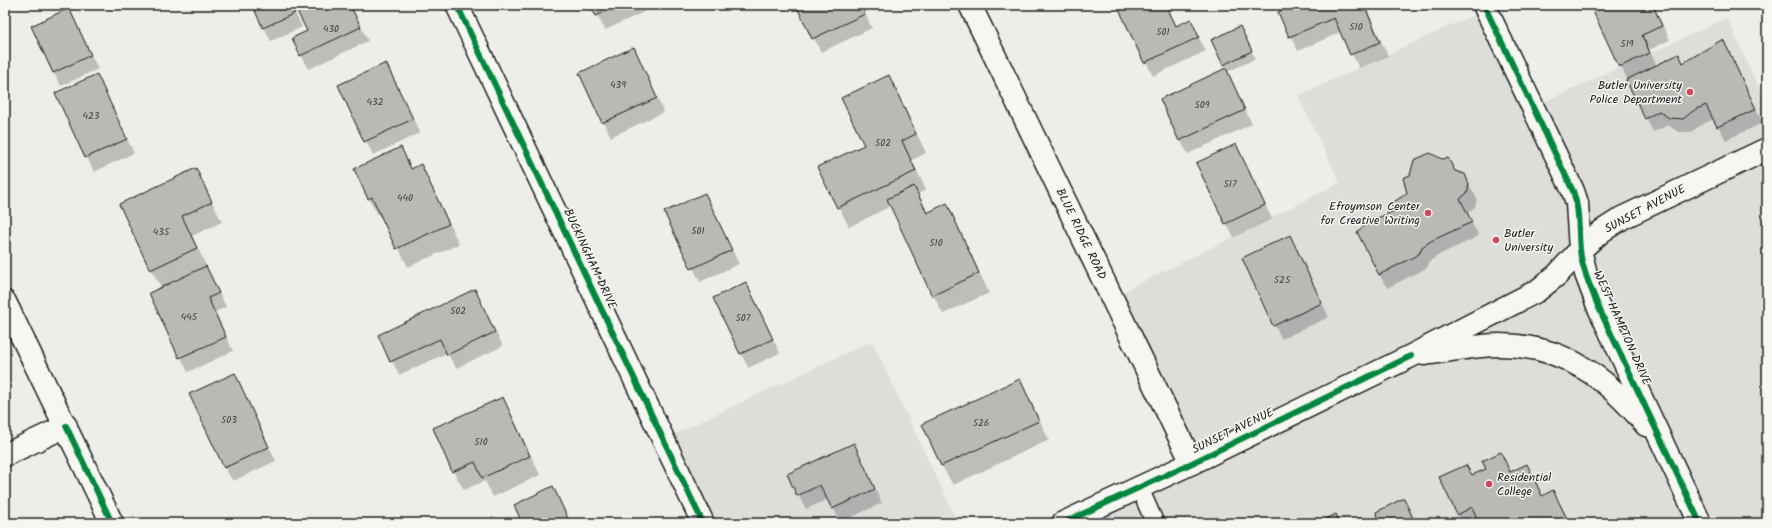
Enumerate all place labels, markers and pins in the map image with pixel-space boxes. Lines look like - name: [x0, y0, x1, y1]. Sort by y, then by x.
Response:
- place label: Butler University Police Department: [1590, 76, 1682, 109]
- marker: Butler University Police Department: [1685, 87, 1695, 97]
- place label: Efroymson Center for Creative Writing: [1320, 197, 1421, 230]
- marker: Efroymson Center for Creative Writing: [1423, 208, 1433, 218]
- place label: Butler University: [1504, 224, 1553, 257]
- marker: Butler University: [1491, 235, 1501, 245]
- place label: Residential College: [1497, 468, 1551, 501]
- marker: Residential College: [1484, 479, 1494, 489]

